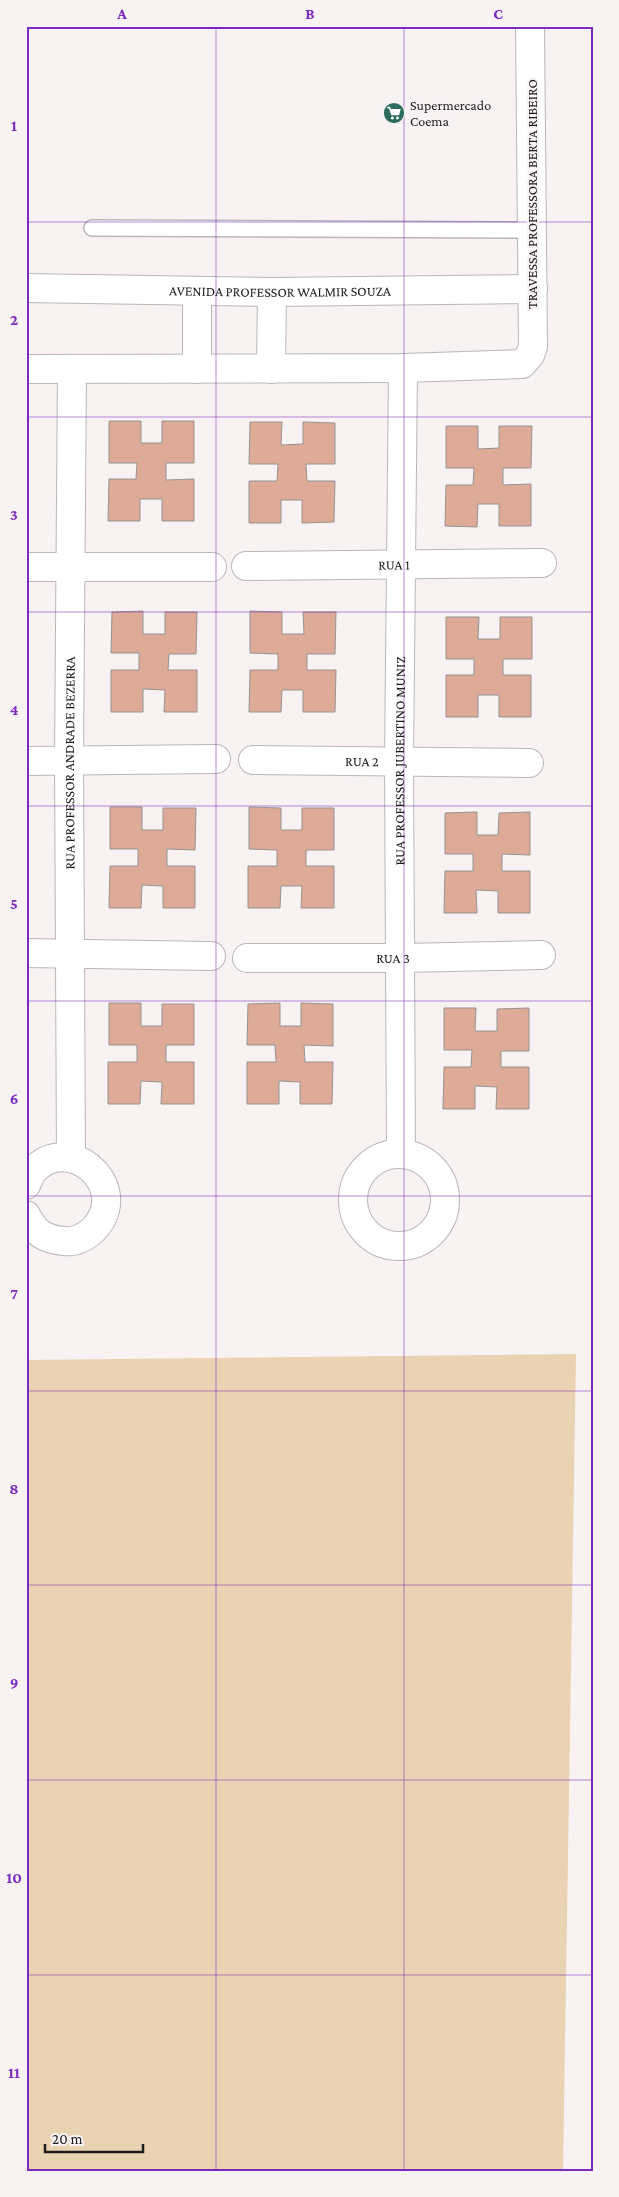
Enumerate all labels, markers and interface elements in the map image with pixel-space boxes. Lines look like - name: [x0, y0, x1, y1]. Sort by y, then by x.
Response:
- text: A: [116, 5, 127, 22]
- text: B: [305, 5, 315, 22]
- text: C: [493, 5, 503, 22]
- street label: TRAVESSA PROFESSORA BERTA RIBEIRO: [524, 79, 540, 309]
- place label: Supermercado Coema: [410, 97, 491, 129]
- supermarket icon: Supermercado Coema: [382, 101, 406, 125]
- text: 1: [11, 117, 17, 134]
- street label: AVENIDA PROFESSOR WALMIR SOUZA: [169, 282, 391, 300]
- text: 2: [10, 311, 18, 328]
- text: 3: [10, 506, 18, 523]
- street label: RUA 1: [378, 556, 410, 573]
- street label: RUA PROFESSOR ANDRADE BEZERRA: [61, 656, 78, 870]
- street label: RUA PROFESSOR JUBERTINO MUNIZ: [391, 656, 408, 866]
- text: 4: [10, 701, 19, 718]
- street label: RUA 2: [345, 753, 379, 769]
- text: 5: [10, 895, 18, 912]
- street label: RUA 3: [376, 950, 410, 966]
- text: 6: [10, 1090, 18, 1107]
- text: 7: [10, 1285, 18, 1302]
- text: 8: [9, 1480, 19, 1497]
- text: 9: [10, 1674, 18, 1691]
- text: 10: [6, 1869, 22, 1886]
- text: 11: [8, 2064, 20, 2081]
- scale bar: [45, 2122, 142, 2154]
- text: 20 m: [52, 2131, 83, 2147]

